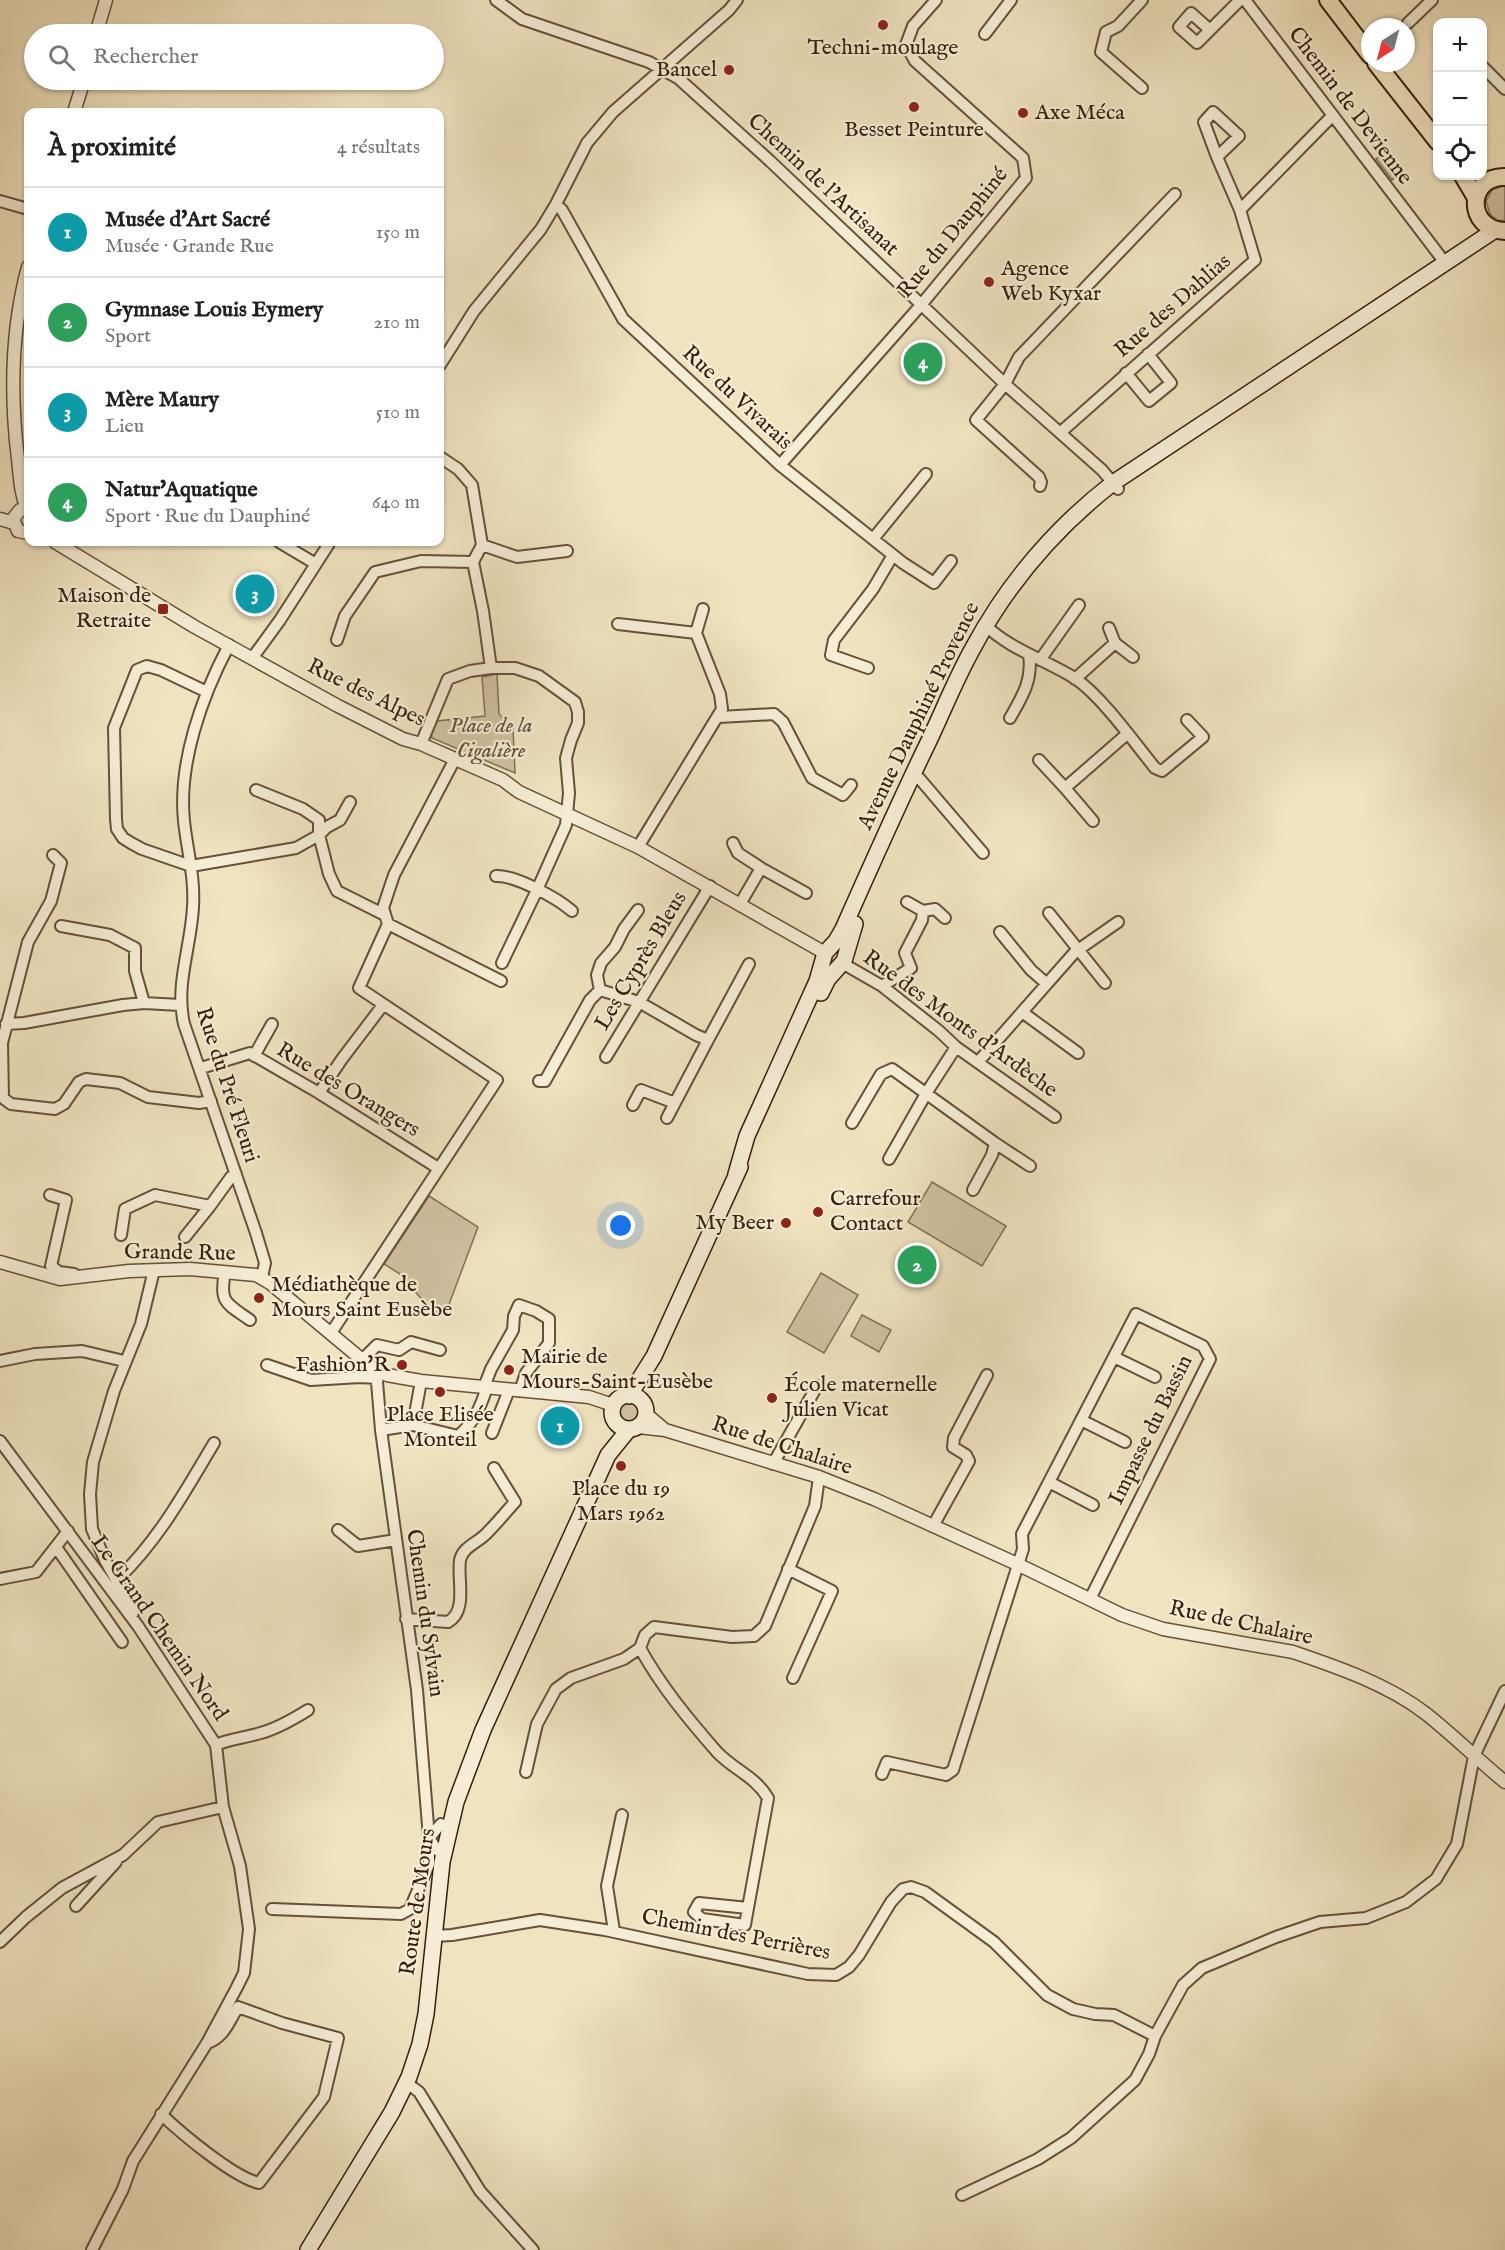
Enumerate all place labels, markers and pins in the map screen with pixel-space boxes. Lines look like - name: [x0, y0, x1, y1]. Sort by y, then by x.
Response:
- marker: Techni-moulage: [876, 18, 890, 32]
- place label: Techni-moulage: [808, 34, 958, 62]
- place label: Bancel: [656, 56, 717, 84]
- marker: Bancel: [722, 63, 736, 77]
- place label: Axe Méca: [1034, 99, 1125, 127]
- marker: Besset Peinture: [907, 100, 921, 114]
- marker: Axe Méca: [1016, 106, 1030, 120]
- place label: Besset Peinture: [844, 116, 984, 144]
- place label: Agence Web Kyxar: [1000, 255, 1101, 308]
- marker: Agence Web Kyxar: [982, 275, 996, 289]
- pin: 4: [904, 340, 942, 385]
- pin: 3: [236, 572, 274, 616]
- place label: Maison de Retraite: [57, 582, 151, 635]
- marker: Maison de Retraite: [156, 602, 170, 616]
- place label: Carrefour Contact: [830, 1185, 921, 1238]
- marker: Carrefour Contact: [811, 1205, 825, 1219]
- place label: My Beer: [695, 1209, 774, 1237]
- marker: My Beer: [779, 1216, 793, 1230]
- pin: 2: [898, 1242, 936, 1288]
- place label: Médiathèque de Mours Saint Eusèbe: [271, 1271, 452, 1324]
- marker: Médiathèque de Mours Saint Eusèbe: [252, 1291, 266, 1305]
- place label: Mairie de Mours-Saint-Eusèbe: [521, 1343, 713, 1396]
- place label: Fashion'R: [295, 1351, 391, 1379]
- marker: Fashion'R: [395, 1358, 409, 1372]
- marker: Mairie de Mours-Saint-Eusèbe: [502, 1363, 516, 1377]
- place label: École maternelle Julien Vicat: [781, 1371, 937, 1424]
- marker: Place Elisée Monteil: [433, 1385, 447, 1399]
- marker: École maternelle Julien Vicat: [765, 1391, 779, 1405]
- place label: Place Elisée Monteil: [386, 1401, 494, 1454]
- pin: 1: [540, 1404, 580, 1448]
- marker: Place du 19 Mars 1962: [614, 1459, 628, 1473]
- place label: Place du 19 Mars 1962: [572, 1475, 670, 1528]

